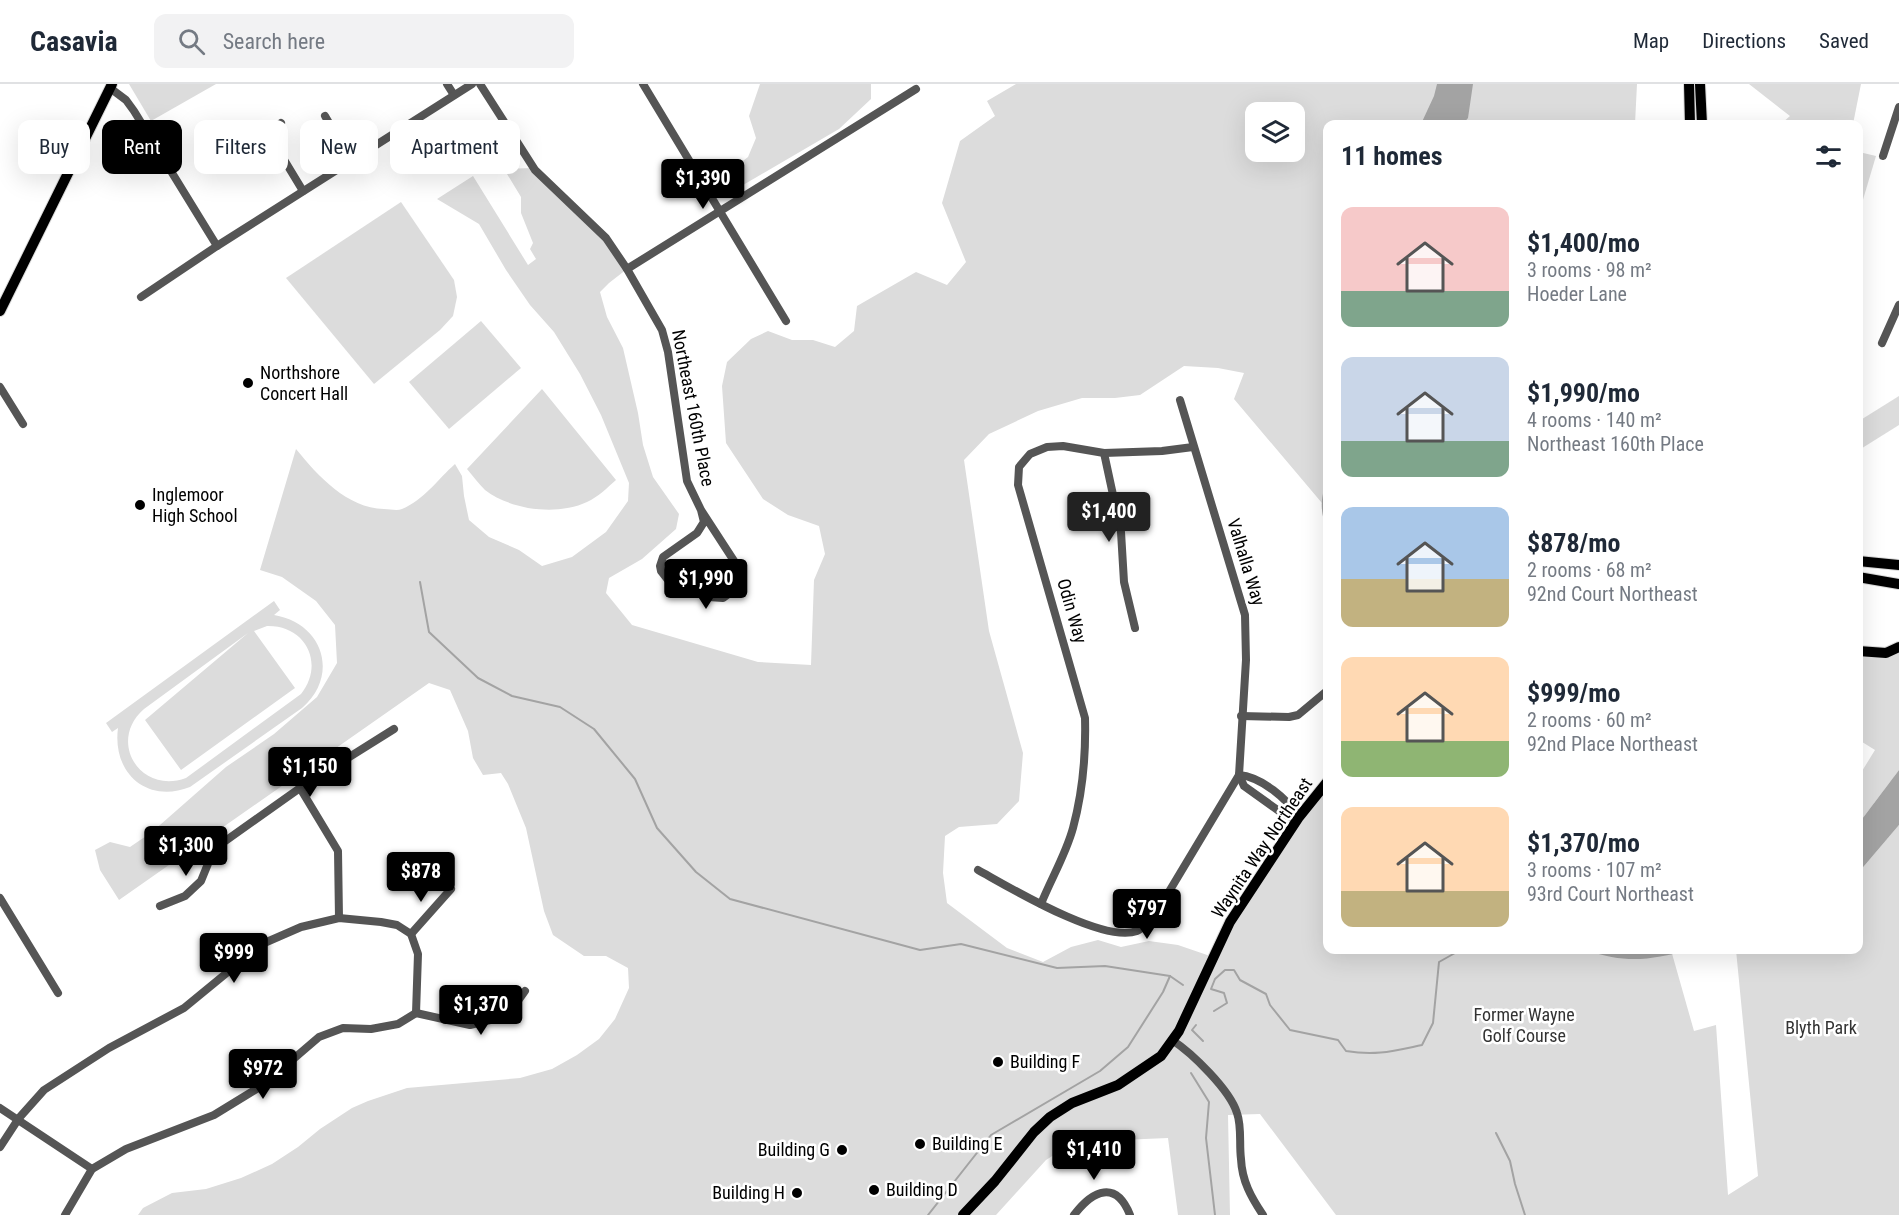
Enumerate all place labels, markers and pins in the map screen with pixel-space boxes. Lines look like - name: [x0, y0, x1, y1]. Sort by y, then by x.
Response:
- pin: $1,390: [654, 159, 752, 210]
- place label: Northshore Concert Hall: [260, 362, 348, 404]
- marker: Northshore Concert Hall: [241, 376, 255, 390]
- place label: Inglemoor High School: [152, 484, 238, 526]
- pin: $1,400: [1060, 492, 1158, 543]
- marker: Inglemoor High School: [133, 498, 147, 512]
- pin: $1,990: [657, 559, 755, 610]
- pin: $1,150: [261, 747, 359, 798]
- pin: $1,300: [137, 826, 235, 877]
- pin: $878: [385, 852, 457, 903]
- pin: $797: [1111, 889, 1183, 940]
- pin: $999: [198, 933, 270, 984]
- pin: $1,370: [432, 985, 530, 1036]
- pin: $972: [227, 1049, 299, 1100]
- place label: Building F: [1010, 1051, 1081, 1072]
- marker: Building F: [991, 1055, 1005, 1069]
- pin: $1,410: [1045, 1130, 1143, 1181]
- place label: Building E: [932, 1133, 1003, 1154]
- marker: Building E: [913, 1137, 927, 1151]
- place label: Building G: [758, 1139, 830, 1160]
- marker: Building G: [835, 1143, 849, 1157]
- place label: Building D: [886, 1179, 958, 1200]
- place label: Building H: [712, 1182, 785, 1203]
- marker: Building D: [867, 1183, 881, 1197]
- marker: Building H: [790, 1186, 804, 1200]

